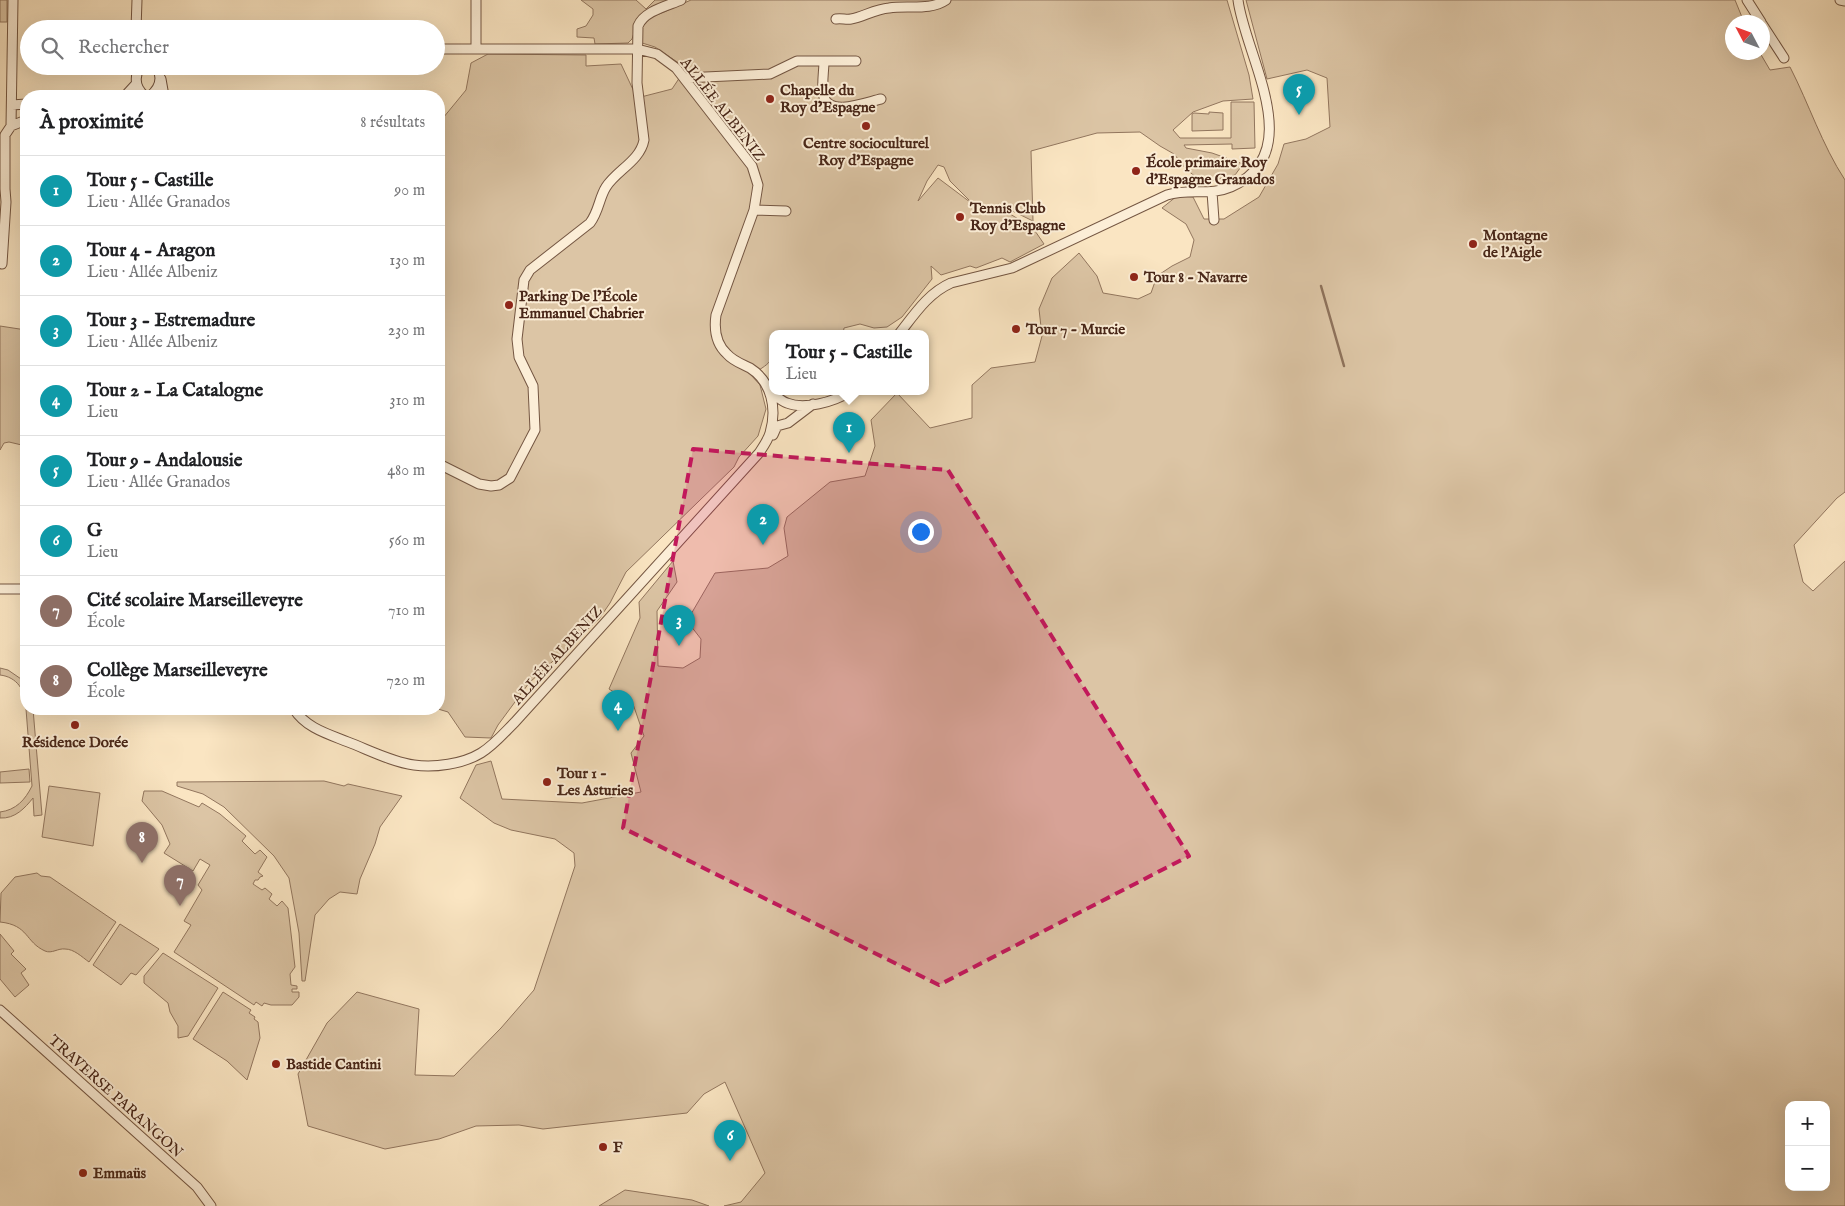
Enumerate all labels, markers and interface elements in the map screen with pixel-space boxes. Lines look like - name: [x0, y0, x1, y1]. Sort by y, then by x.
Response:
- north arrow: [1725, 15, 1770, 60]
- search box: [20, 20, 445, 75]
- icon: search: [38, 34, 66, 62]
- text: Rechercher: [78, 36, 169, 60]
- street label: ALLÉE ALBENIZ: [676, 53, 769, 165]
- pin: 5: [1283, 74, 1315, 115]
- place label: Chapelle du Roy d’Espagne: [780, 81, 876, 117]
- marker: Chapelle du Roy d’Espagne: [764, 93, 776, 105]
- text: À proximité: [40, 109, 143, 136]
- text: 8 résultats: [360, 113, 425, 133]
- marker: Centre socioculturel Roy d'Espagne: [860, 120, 872, 132]
- place label: Centre socioculturel Roy d'Espagne: [803, 134, 930, 170]
- place label: École primaire Roy d'Espagne Granados: [1146, 153, 1275, 189]
- marker: École primaire Roy d'Espagne Granados: [1130, 165, 1142, 177]
- text: Tour 5 - Castille: [87, 169, 213, 193]
- text: 1: [53, 181, 59, 201]
- text: 90 m: [394, 181, 425, 201]
- text: Lieu · Allée Granados: [87, 193, 230, 213]
- place label: Tennis Club Roy d'Espagne: [969, 199, 1065, 235]
- marker: Tennis Club Roy d'Espagne: [954, 211, 966, 223]
- place label: Montagne de l'Aigle: [1483, 226, 1548, 262]
- marker: Montagne de l'Aigle: [1467, 238, 1479, 250]
- text: Tour 4 - Aragon: [87, 239, 215, 263]
- text: 2: [52, 251, 60, 271]
- text: 130 m: [389, 251, 425, 271]
- text: Lieu · Allée Albeniz: [87, 263, 218, 283]
- place label: Tour 8 - Navarre: [1143, 268, 1248, 287]
- marker: Tour 8 - Navarre: [1128, 271, 1140, 283]
- place label: Parking De l’École Emmanuel Chabrier: [519, 287, 644, 323]
- marker: Parking De l’École Emmanuel Chabrier: [503, 299, 515, 311]
- text: Tour 3 - Estremadure: [87, 309, 255, 333]
- place label: Tour 7 - Murcie: [1025, 320, 1125, 339]
- text: 3: [53, 321, 59, 341]
- text: 230 m: [388, 321, 425, 341]
- marker: Tour 7 - Murcie: [1010, 323, 1022, 335]
- popup: [769, 330, 929, 395]
- text: Lieu · Allée Albeniz: [87, 333, 218, 353]
- text: Tour 5 - Castille: [786, 341, 912, 365]
- text: Lieu: [786, 365, 817, 385]
- text: Tour 2 - La Catalogne: [87, 379, 263, 403]
- text: 4: [52, 391, 60, 411]
- text: 310 m: [389, 391, 425, 411]
- text: Lieu: [87, 403, 118, 423]
- pin: 1: [833, 412, 865, 453]
- text: Tour 9 - Andalousie: [87, 449, 243, 473]
- text: 5: [53, 461, 59, 481]
- text: 480 m: [387, 461, 425, 481]
- text: Lieu · Allée Granados: [87, 473, 230, 493]
- pin: 2: [747, 504, 779, 545]
- text: G: [87, 519, 102, 543]
- your location: [908, 519, 934, 545]
- text: 6: [53, 531, 59, 551]
- text: 560 m: [389, 531, 425, 551]
- text: Lieu: [87, 543, 118, 563]
- text: Cité scolaire Marseilleveyre: [87, 589, 303, 613]
- text: 7: [52, 601, 60, 621]
- text: 710 m: [388, 601, 425, 621]
- street label: ALLÉE ALBENIZ: [507, 602, 607, 709]
- pin: 3: [663, 605, 695, 646]
- text: École: [87, 613, 125, 633]
- text: Collège Marseilleveyre: [87, 659, 268, 683]
- text: 8: [53, 671, 59, 691]
- text: 720 m: [386, 671, 425, 691]
- text: École: [87, 683, 125, 703]
- pin: 4: [602, 690, 634, 731]
- marker: Résidence Dorée: [69, 719, 81, 731]
- place label: Résidence Dorée: [22, 733, 128, 752]
- place label: Tour 1 - Les Asturies: [556, 764, 634, 800]
- marker: Tour 1 - Les Asturies: [541, 776, 553, 788]
- pin: 8: [126, 822, 158, 863]
- pin: 7: [164, 865, 196, 906]
- street label: TRAVERSE PARANGON: [44, 1031, 187, 1162]
- place label: Bastide Cantini: [286, 1055, 381, 1074]
- marker: Bastide Cantini: [270, 1058, 282, 1070]
- map controls: [1785, 1101, 1830, 1191]
- button: +: [1785, 1101, 1830, 1146]
- pin: 6: [714, 1120, 746, 1161]
- place label: F: [613, 1138, 623, 1157]
- marker: F: [597, 1141, 609, 1153]
- button: −: [1785, 1146, 1830, 1191]
- place label: Emmaüs: [93, 1164, 147, 1183]
- marker: Emmaüs: [77, 1167, 89, 1179]

